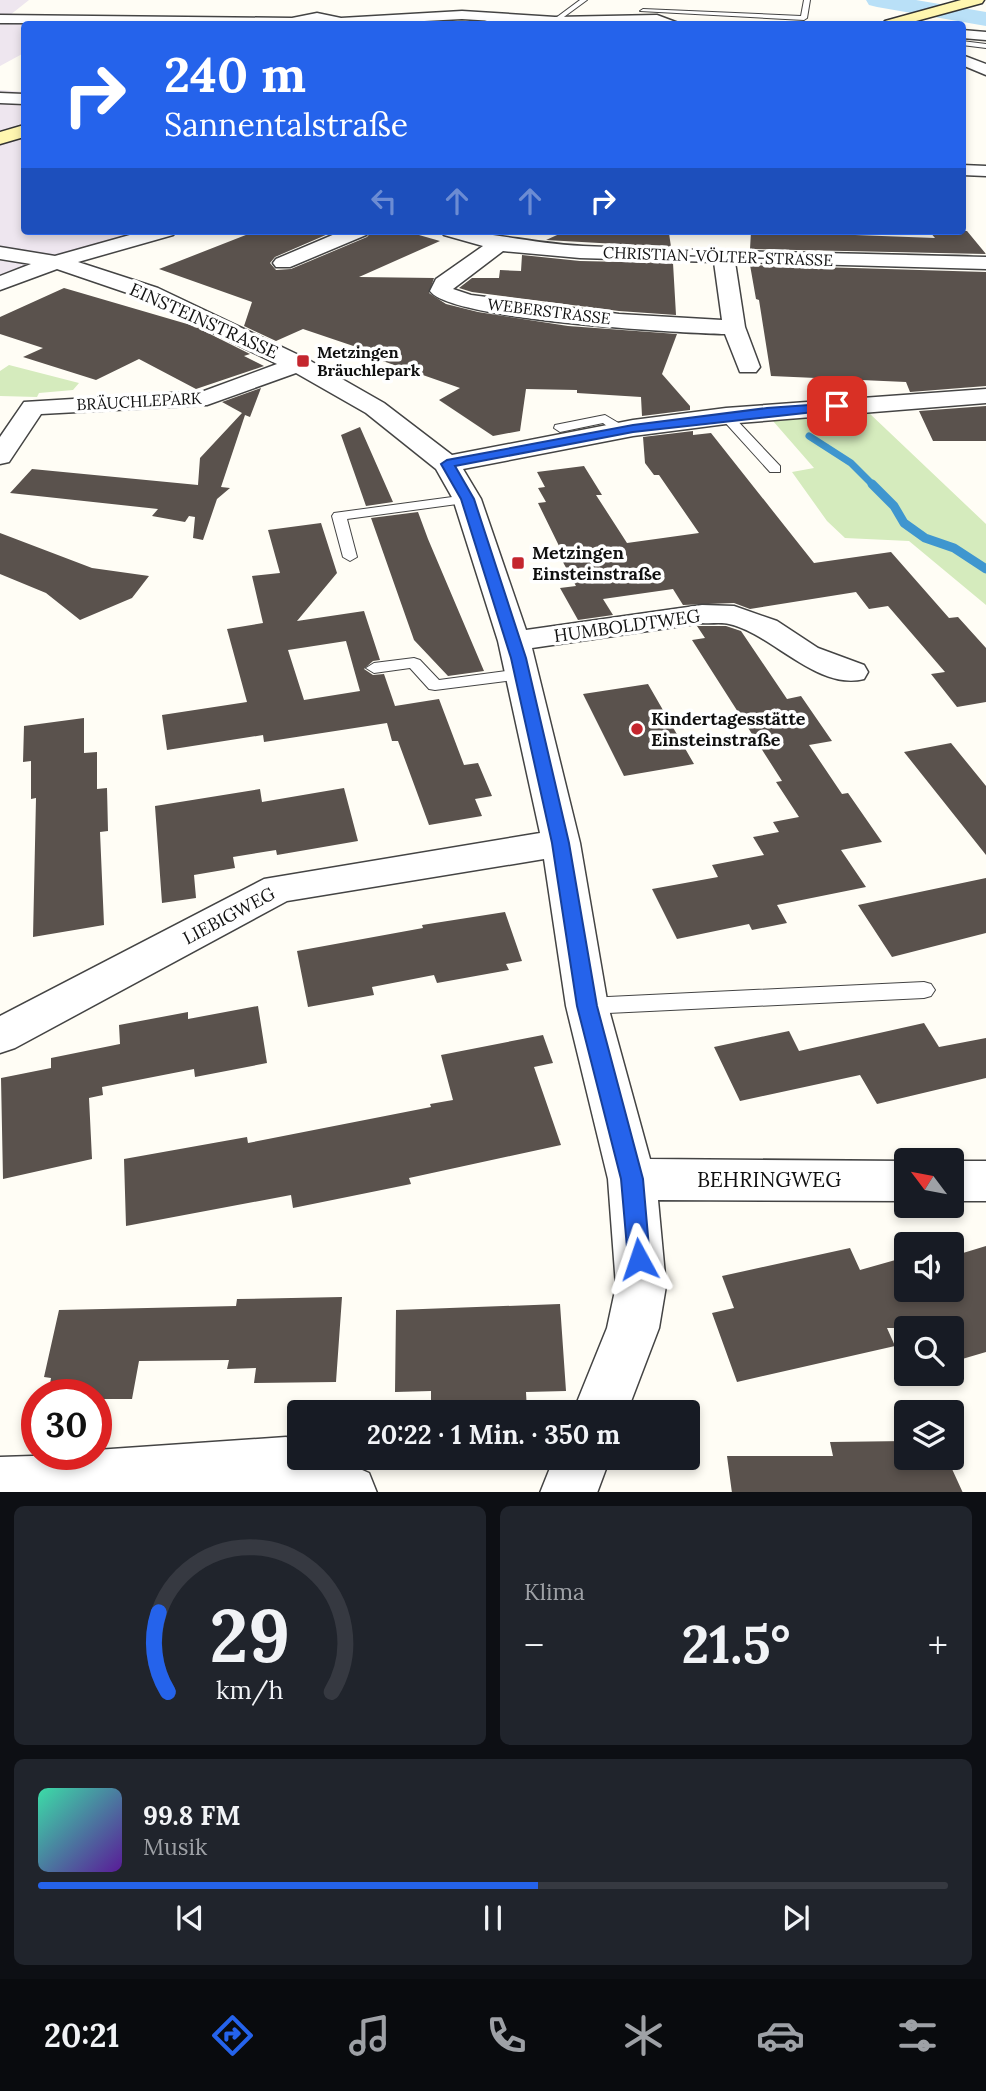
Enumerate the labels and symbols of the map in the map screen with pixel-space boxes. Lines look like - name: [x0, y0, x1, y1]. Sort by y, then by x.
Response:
- street label: CHRISTIAN-VÖLTER-STRASSE: [603, 242, 833, 270]
- street label: EINSTEINSTRASSE: [126, 277, 282, 364]
- street label: WEBERSTRASSE: [486, 294, 612, 328]
- place label: Metzingen Bräuchlepark: [317, 342, 421, 380]
- marker: Metzingen Bräuchlepark: [295, 353, 311, 369]
- pin: [807, 376, 867, 436]
- street label: BRÄUCHLEPARK: [76, 388, 202, 414]
- place label: Metzingen Einsteinstraße: [532, 541, 662, 585]
- marker: Metzingen Einsteinstraße: [510, 555, 526, 571]
- street label: HUMBOLDTWEG: [552, 604, 702, 647]
- place label: Kindertagesstätte Einsteinstraße: [651, 707, 806, 751]
- marker: Kindertagesstätte Einsteinstraße: [629, 721, 645, 737]
- street label: LIEBIGWEG: [179, 882, 279, 949]
- north arrow: [894, 1148, 964, 1218]
- street label: BEHRINGWEG: [697, 1166, 841, 1193]
- position arrow: [602, 1222, 676, 1296]
- speed limit sign: 30: [21, 1379, 112, 1470]

